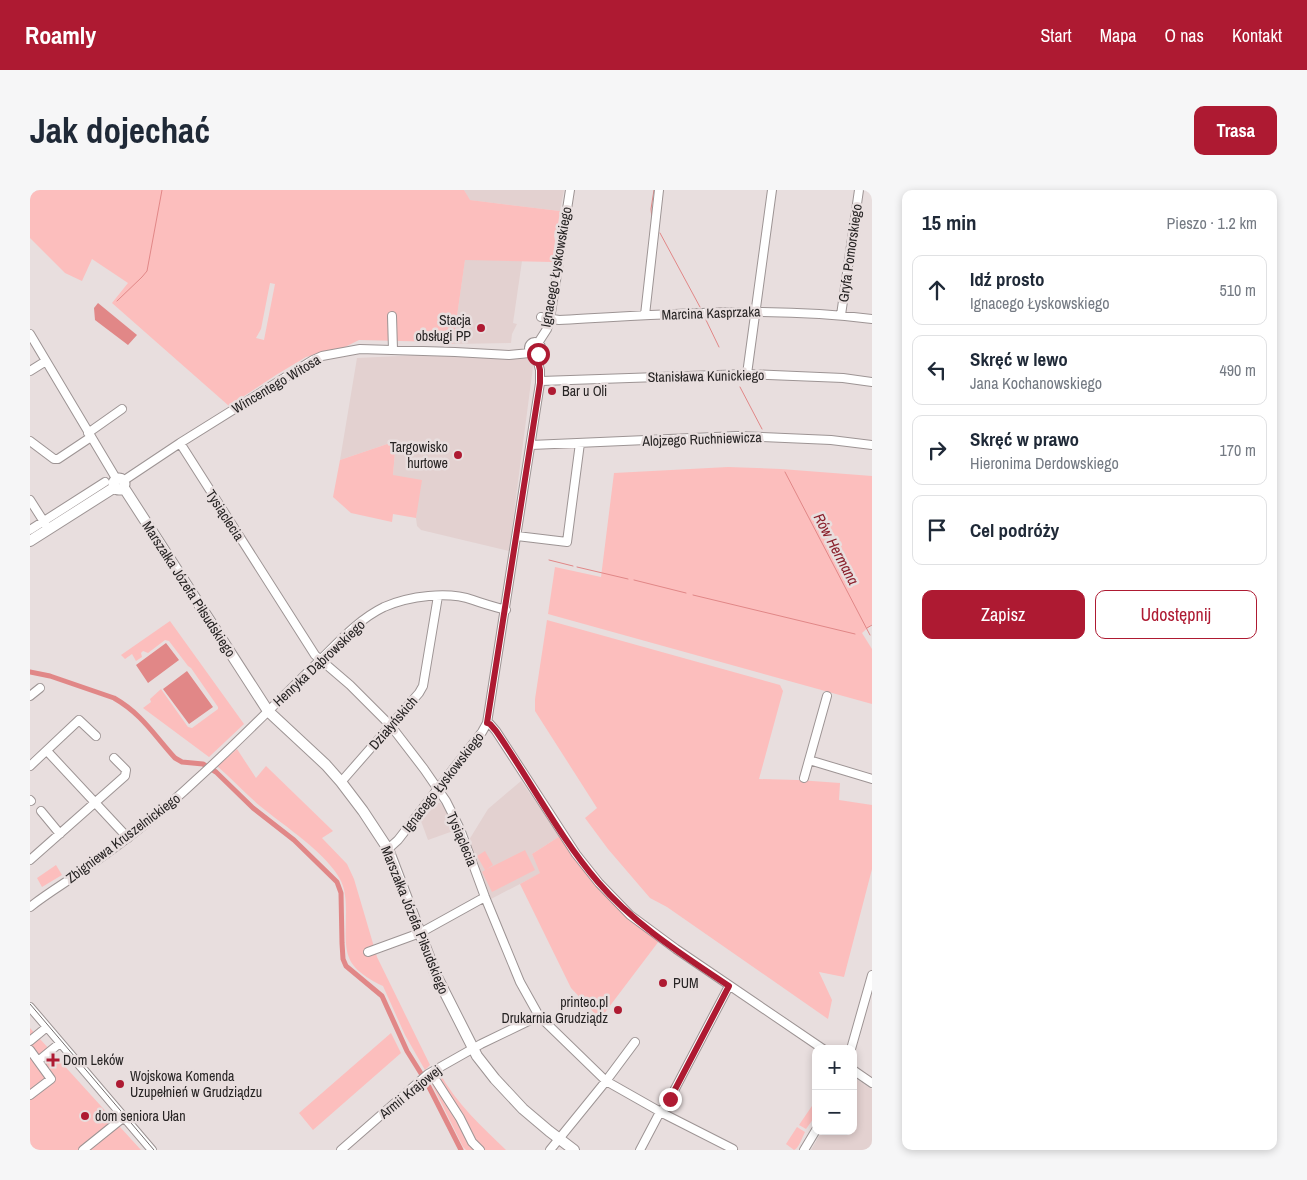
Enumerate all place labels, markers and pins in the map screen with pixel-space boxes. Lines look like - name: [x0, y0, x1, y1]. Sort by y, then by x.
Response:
- place label: Stacja obsługi PP: [415, 311, 472, 345]
- marker: Stacja obsługi PP: [475, 322, 487, 334]
- place label: Bar u Oli: [562, 382, 607, 400]
- marker: Bar u Oli: [546, 385, 558, 397]
- place label: Targowisko hurtowe: [390, 438, 448, 472]
- marker: Targowisko hurtowe: [452, 449, 464, 461]
- place label: PUM: [673, 974, 699, 992]
- marker: PUM: [657, 977, 669, 989]
- place label: printeo.pl Drukarnia Grudziądz: [501, 993, 608, 1027]
- marker: printeo.pl Drukarnia Grudziądz: [612, 1004, 624, 1016]
- place label: Dom Leków: [63, 1051, 124, 1069]
- marker: Dom Leków: [47, 1054, 59, 1066]
- place label: Wojskowa Komenda Uzupełnień w Grudziądzu: [130, 1067, 262, 1101]
- marker: Wojskowa Komenda Uzupełnień w Grudziądzu: [114, 1078, 126, 1090]
- place label: dom seniora Ułan: [95, 1107, 186, 1125]
- marker: dom seniora Ułan: [79, 1110, 91, 1122]

